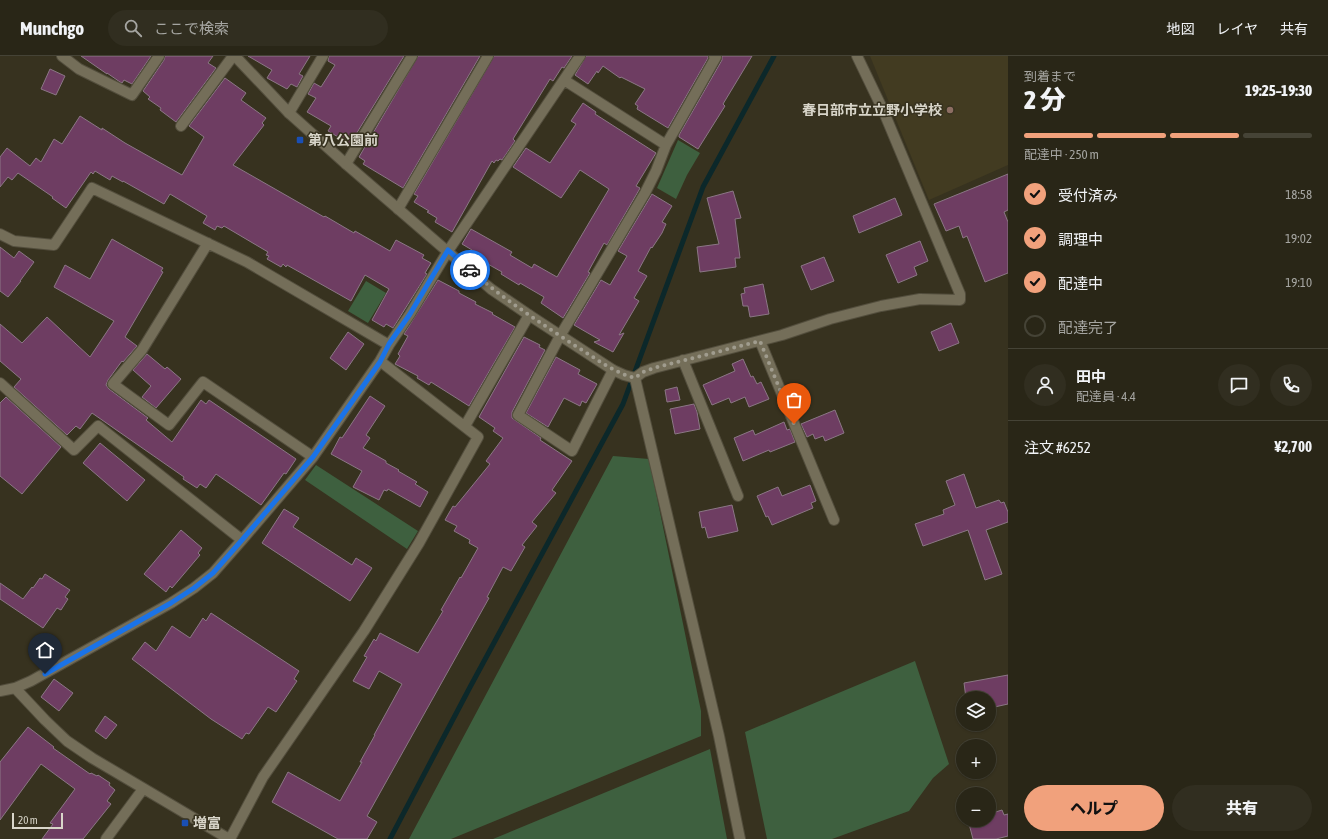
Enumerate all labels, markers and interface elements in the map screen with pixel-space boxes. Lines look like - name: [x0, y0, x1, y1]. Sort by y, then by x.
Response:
- search box: [108, 10, 388, 46]
- text: Munchgo: [20, 17, 84, 39]
- icon: search: [122, 17, 144, 39]
- text: ここで検索: [154, 20, 229, 37]
- text: 地図: [1166, 21, 1194, 37]
- text: レイヤ: [1216, 21, 1258, 37]
- text: 共有: [1280, 21, 1308, 37]
- text: 到着まで: [1024, 69, 1076, 84]
- text: 19:25–19:30: [1245, 82, 1312, 99]
- text: 2 分: [1024, 85, 1066, 115]
- place label: 春日部市立立野小学校: [802, 102, 942, 118]
- marker: 春日部市立立野小学校: [945, 105, 955, 115]
- place label: 第八公園前: [308, 132, 378, 148]
- marker: 第八公園前: [295, 135, 305, 145]
- text: 配達中 · 250 m: [1024, 147, 1099, 162]
- icon: check: [1024, 183, 1046, 205]
- text: 受付済み: [1058, 187, 1118, 204]
- text: 18:58: [1285, 187, 1312, 202]
- icon: check: [1024, 227, 1046, 249]
- text: 調理中: [1058, 231, 1103, 248]
- text: 19:02: [1285, 231, 1312, 246]
- courier: [450, 250, 490, 290]
- icon: car: [459, 259, 481, 281]
- icon: check: [1024, 271, 1046, 293]
- text: 配達中: [1058, 275, 1103, 292]
- text: 19:10: [1285, 275, 1312, 290]
- text: 配達完了: [1058, 319, 1118, 336]
- button: person: [1024, 364, 1066, 406]
- button: chat: [1218, 364, 1260, 406]
- button: phone: [1270, 364, 1312, 406]
- text: 田中: [1076, 368, 1106, 385]
- pin: [777, 383, 811, 424]
- icon: bag: [783, 389, 805, 411]
- text: 配達員 · 4.4: [1076, 389, 1136, 404]
- text: ¥2,700: [1274, 438, 1312, 455]
- text: 注文 #6252: [1024, 439, 1091, 456]
- pin: [28, 633, 62, 674]
- icon: home: [34, 639, 56, 661]
- map controls: [956, 691, 996, 827]
- button: layers: [956, 691, 996, 731]
- button: +: [956, 739, 996, 779]
- button: ヘルプ: [1024, 785, 1164, 831]
- button: 共有: [1172, 785, 1312, 831]
- button: −: [956, 787, 996, 827]
- scale bar: [12, 811, 63, 830]
- text: 20 m: [18, 814, 38, 826]
- place label: 増富: [193, 815, 221, 831]
- marker: 増富: [180, 818, 190, 828]

